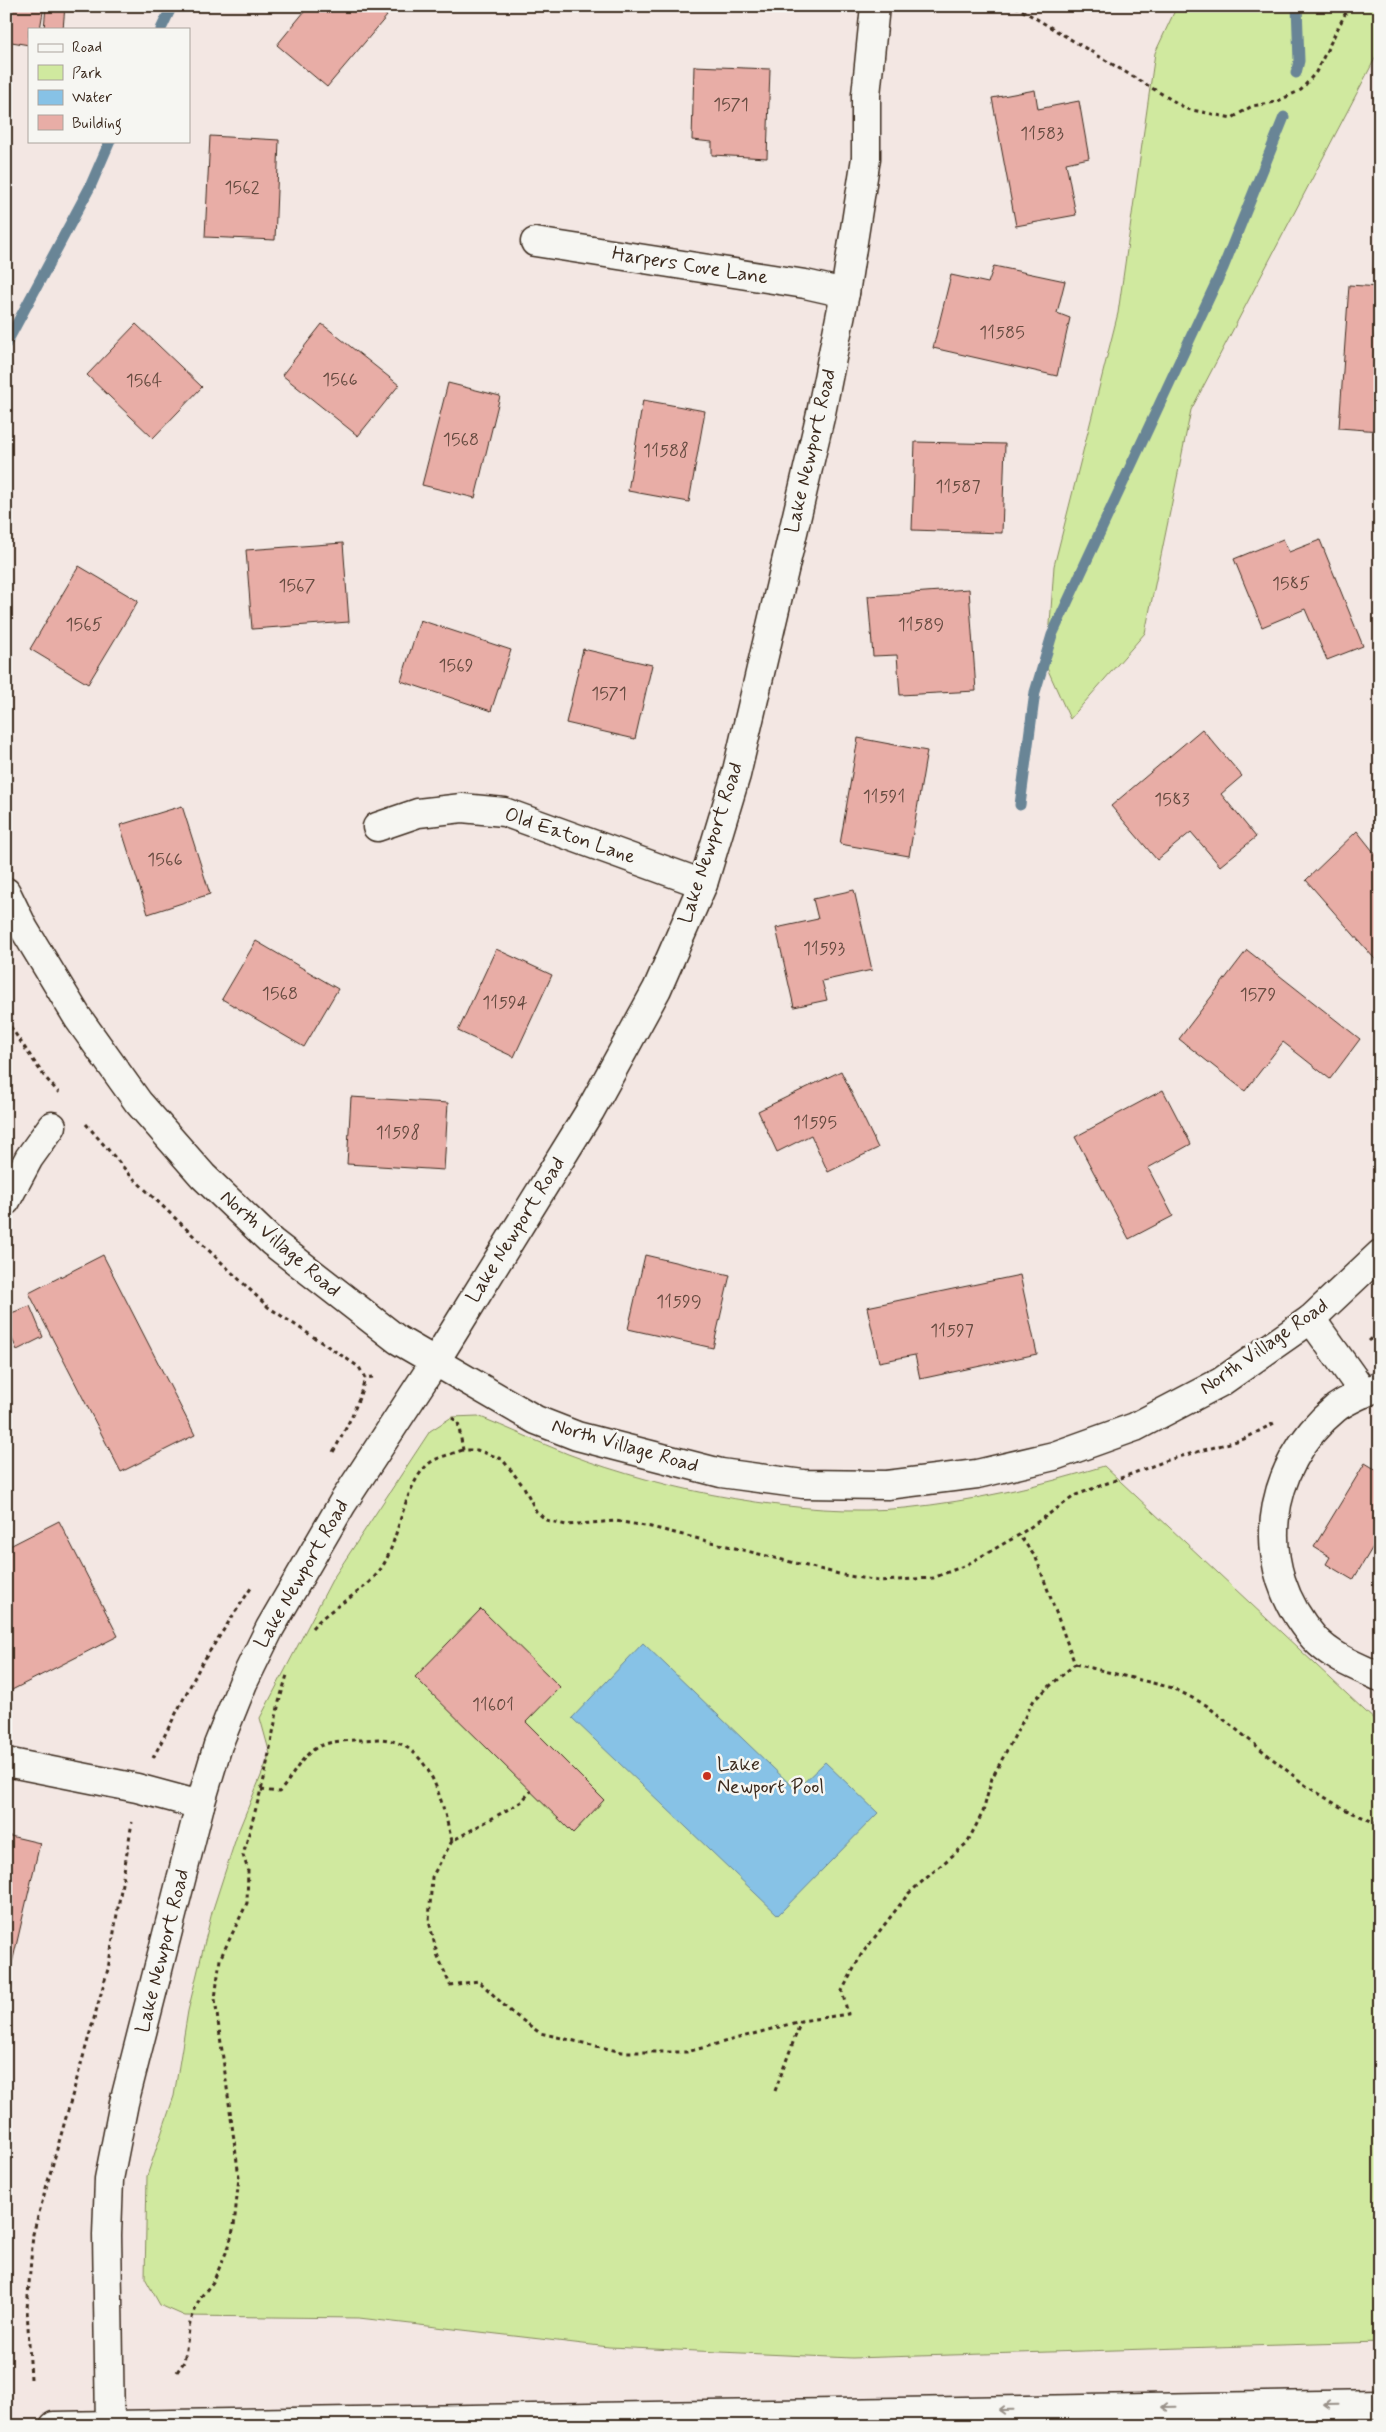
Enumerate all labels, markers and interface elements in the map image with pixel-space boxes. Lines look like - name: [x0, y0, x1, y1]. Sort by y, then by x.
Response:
- legend: [28, 28, 190, 142]
- text: Road: [72, 38, 102, 58]
- text: Park: [72, 64, 102, 84]
- text: Water: [72, 88, 112, 108]
- house number: 1571: [713, 93, 749, 117]
- text: Building: [72, 114, 122, 135]
- house number: 11583: [1020, 122, 1064, 146]
- house number: 1562: [225, 176, 260, 200]
- street label: Harpers Cove Lane: [610, 240, 770, 292]
- house number: 11585: [979, 321, 1025, 345]
- street label: Lake Newport Road: [779, 366, 843, 536]
- house number: 1566: [322, 368, 358, 392]
- house number: 1564: [126, 369, 162, 393]
- house number: 1568: [443, 428, 479, 452]
- house number: 11588: [643, 439, 689, 463]
- house number: 11587: [936, 475, 981, 499]
- house number: 1585: [1272, 572, 1310, 596]
- house number: 1567: [278, 574, 316, 598]
- house number: 1565: [66, 613, 103, 637]
- house number: 11589: [898, 613, 944, 637]
- house number: 1569: [439, 654, 474, 678]
- house number: 1571: [591, 682, 627, 706]
- street label: Lake Newport Road: [672, 759, 750, 927]
- house number: 11591: [863, 785, 905, 809]
- house number: 1583: [1154, 788, 1190, 812]
- street label: Old Eaton Lane: [501, 801, 639, 871]
- house number: 1566: [147, 848, 183, 872]
- house number: 11593: [803, 937, 846, 961]
- house number: 1568: [262, 982, 298, 1006]
- house number: 1579: [1240, 983, 1276, 1007]
- house number: 11594: [482, 991, 528, 1015]
- house number: 11595: [793, 1111, 837, 1135]
- house number: 11598: [376, 1121, 420, 1145]
- street label: Lake Newport Road: [460, 1152, 572, 1308]
- street label: North Village Road: [214, 1184, 346, 1304]
- house number: 11599: [656, 1290, 702, 1314]
- street label: North Village Road: [1194, 1293, 1334, 1401]
- house number: 11597: [930, 1319, 974, 1343]
- street label: North Village Road: [549, 1412, 701, 1480]
- street label: Lake Newport Road: [248, 1495, 356, 1653]
- house number: 11601: [472, 1693, 514, 1717]
- place label: Lake Newport Pool: [717, 1751, 824, 1801]
- marker: Lake Newport Pool: [701, 1770, 713, 1782]
- street label: Lake Newport Road: [130, 1866, 196, 2036]
- one-way arrow: [1323, 2400, 1340, 2410]
- one-way arrow: [1161, 2402, 1177, 2412]
- one-way arrow: [998, 2405, 1014, 2414]

